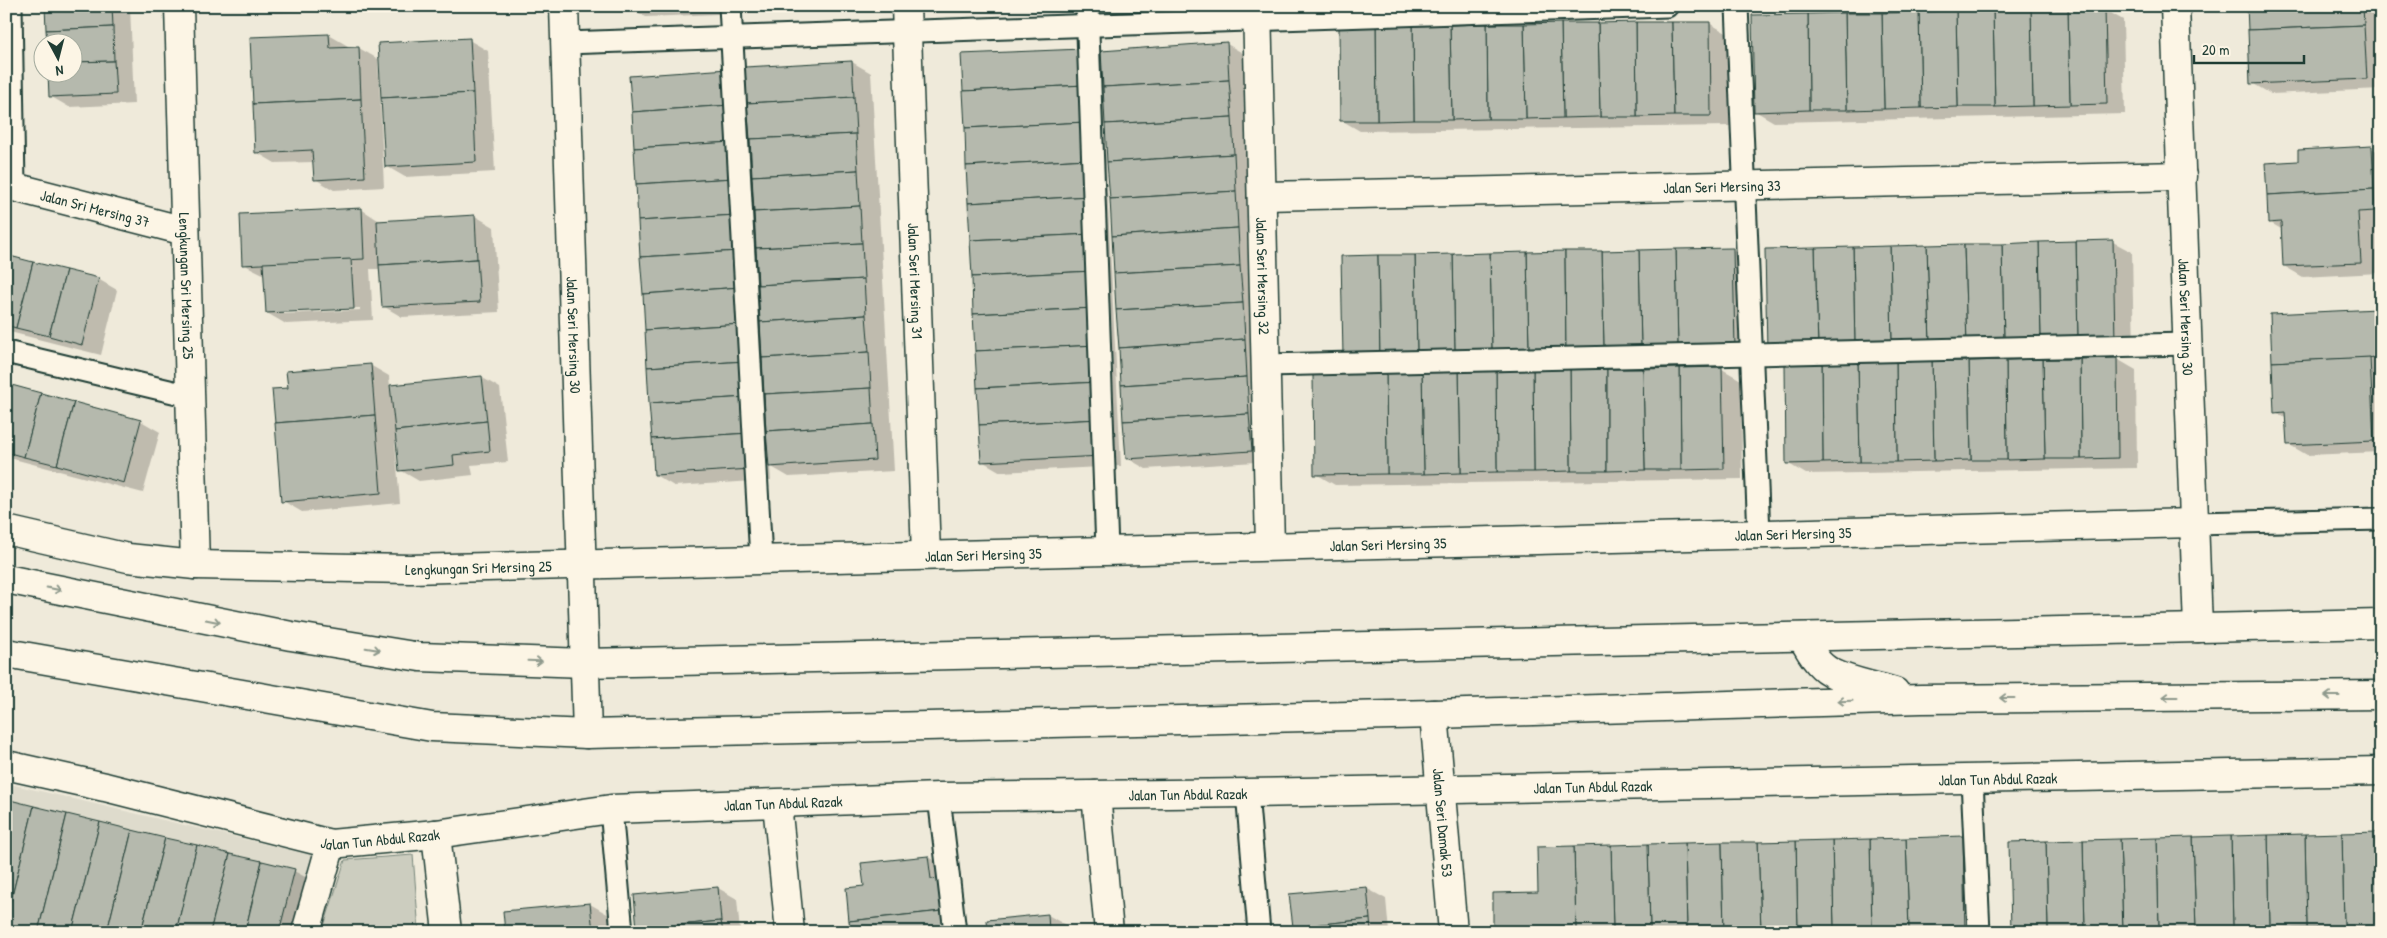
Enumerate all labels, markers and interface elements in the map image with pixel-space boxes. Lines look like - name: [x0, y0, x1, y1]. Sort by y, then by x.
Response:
- north arrow: [32, 32, 82, 82]
- scale bar: [2194, 32, 2304, 64]
- text: 20 m: [2202, 39, 2229, 60]
- text: N: [54, 62, 65, 81]
- street label: Jalan Seri Mersing 33: [1663, 174, 1781, 198]
- street label: Jalan Sri Mersing 37: [38, 184, 152, 232]
- street label: Lengkungan Sri Mersing 25: [174, 212, 200, 360]
- street label: Jalan Seri Mersing 32: [1252, 217, 1275, 335]
- street label: Jalan Seri Mersing 31: [903, 222, 929, 339]
- street label: Jalan Seri Mersing 30: [2174, 258, 2199, 376]
- street label: Jalan Seri Mersing 30: [562, 276, 587, 394]
- street label: Jalan Seri Mersing 35: [1734, 521, 1852, 545]
- street label: Jalan Seri Mersing 35: [1329, 532, 1447, 556]
- street label: Jalan Seri Mersing 35: [925, 542, 1043, 566]
- street label: Lengkungan Sri Mersing 25: [405, 555, 553, 580]
- one-way arrow: [46, 585, 62, 594]
- one-way arrow: [205, 617, 221, 626]
- one-way arrow: [365, 645, 381, 655]
- one-way arrow: [527, 656, 543, 665]
- one-way arrow: [2324, 691, 2340, 701]
- one-way arrow: [2162, 692, 2178, 702]
- one-way arrow: [1999, 693, 2016, 703]
- one-way arrow: [1837, 697, 1853, 706]
- street label: Jalan Seri Damak 53: [1428, 767, 1459, 878]
- street label: Jalan Tun Abdul Razak: [1938, 767, 2058, 790]
- street label: Jalan Tun Abdul Razak: [1533, 775, 1653, 798]
- street label: Jalan Tun Abdul Razak: [1128, 782, 1248, 805]
- street label: Jalan Tun Abdul Razak: [723, 790, 843, 815]
- street label: Jalan Tun Abdul Razak: [319, 823, 441, 855]

